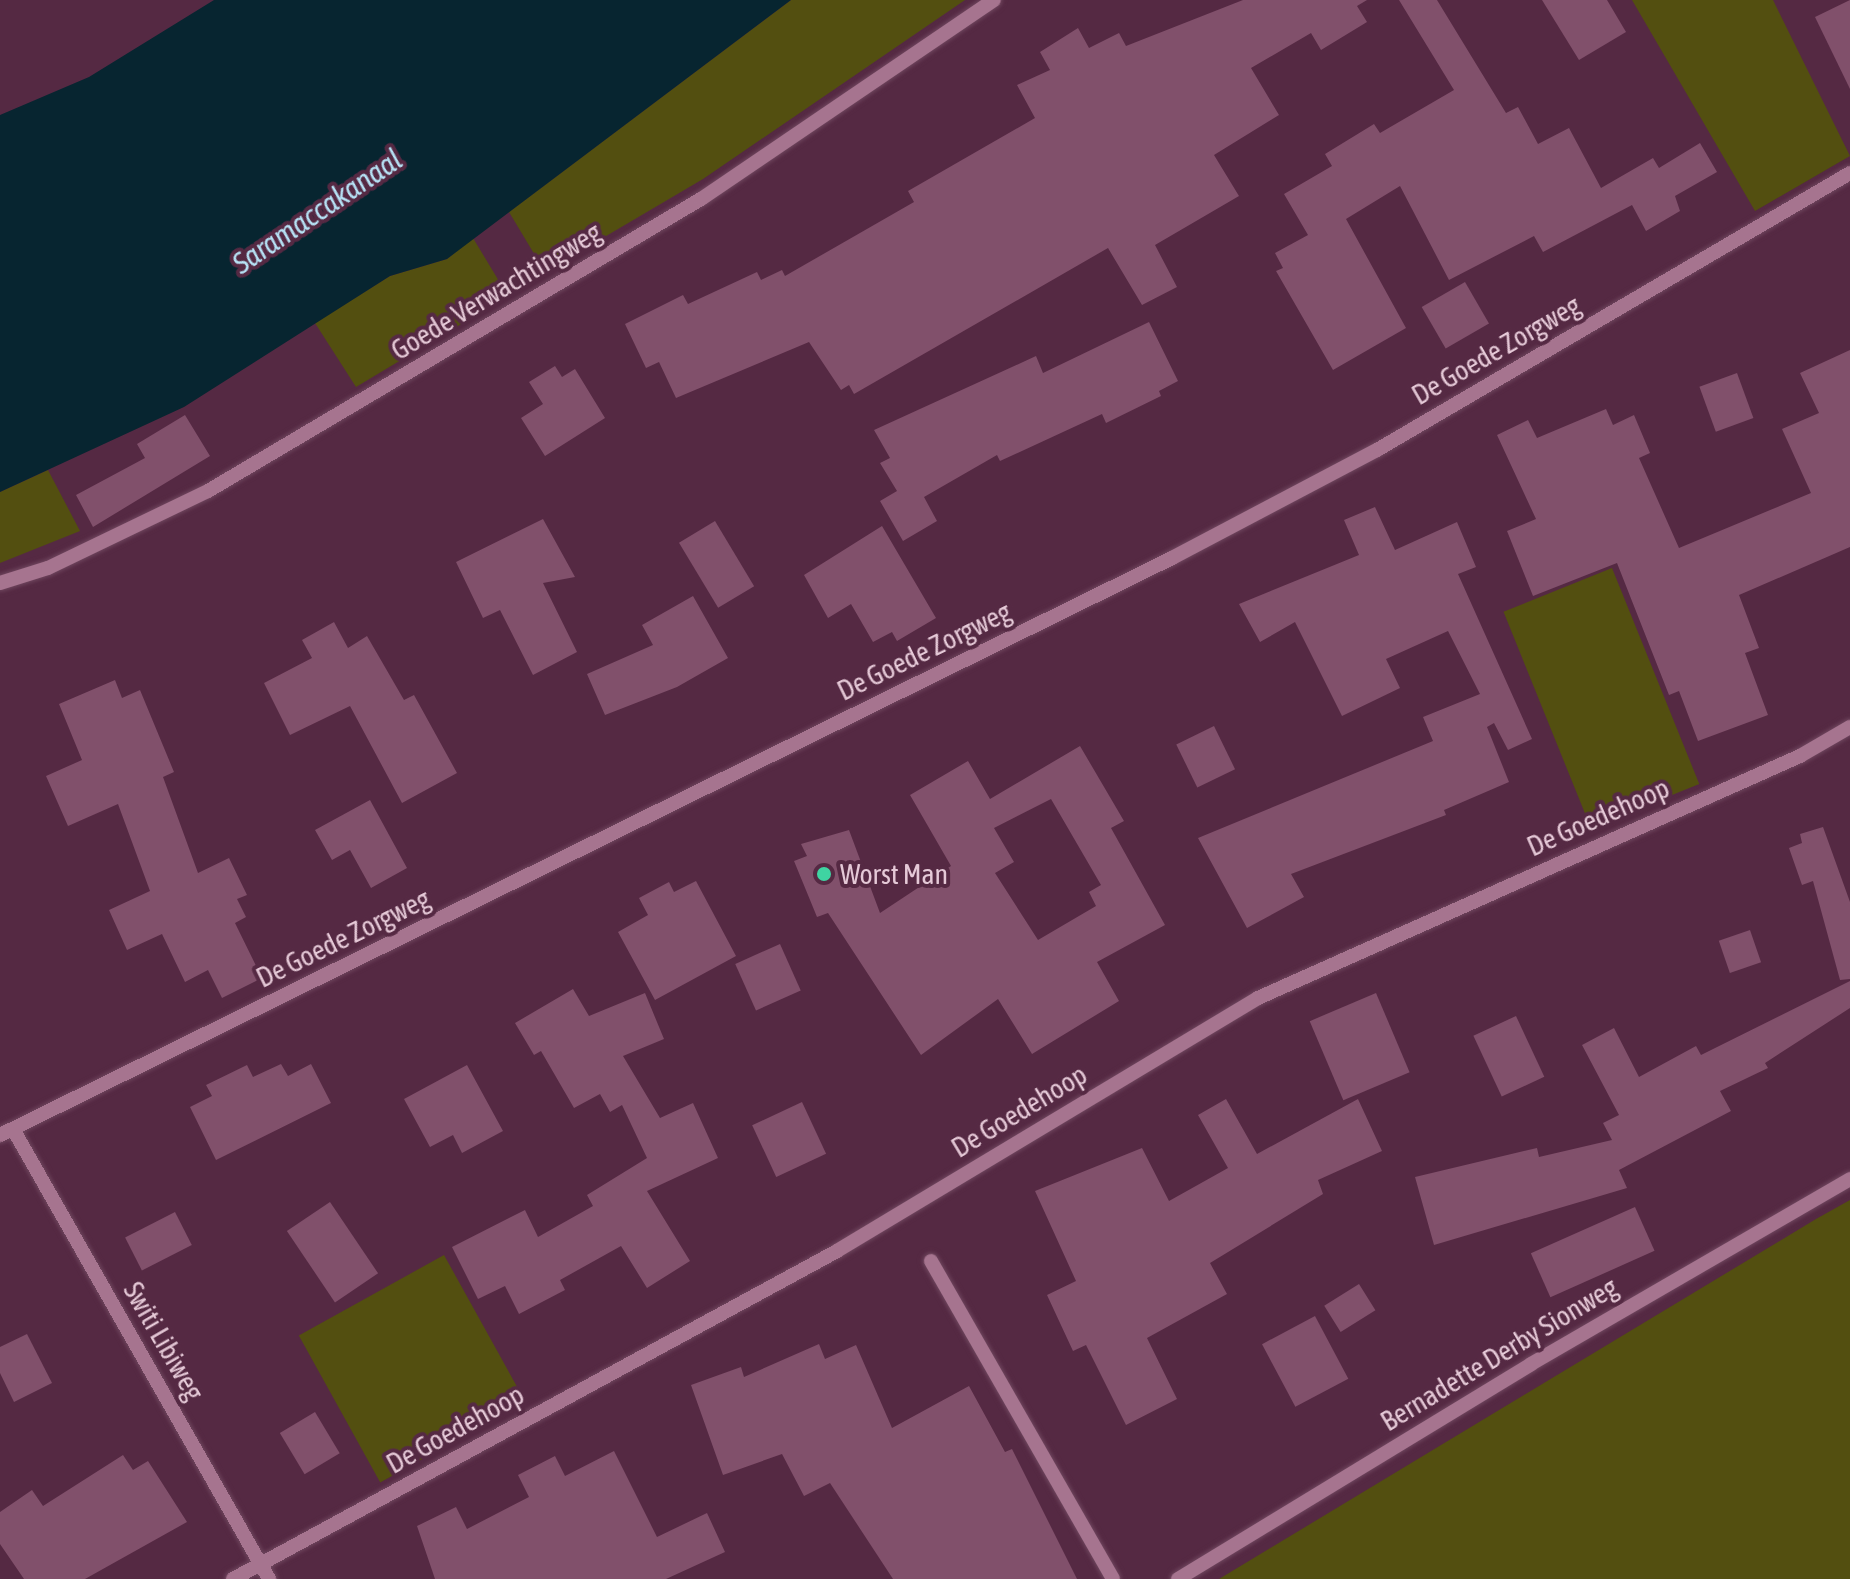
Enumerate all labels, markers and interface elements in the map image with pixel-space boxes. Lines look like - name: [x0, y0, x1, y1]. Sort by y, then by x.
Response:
- water label: Saramaccakanaal: [225, 141, 409, 281]
- street label: Goede Verwachtingweg: [385, 215, 607, 367]
- street label: De Goede Zorgweg: [1406, 288, 1586, 412]
- street label: De Goede Zorgweg: [832, 594, 1016, 708]
- street label: De Goedehoop: [1522, 771, 1674, 863]
- place label: Worst Man: [840, 857, 948, 891]
- marker: Worst Man: [815, 865, 833, 883]
- street label: De Goede Zorgweg: [251, 881, 435, 995]
- street label: De Goedehoop: [945, 1057, 1093, 1165]
- street label: Bernadette Derby Sionweg: [1374, 1270, 1624, 1438]
- street label: Switi Libiweg: [117, 1276, 211, 1406]
- street label: De Goedehoop: [380, 1377, 530, 1481]

